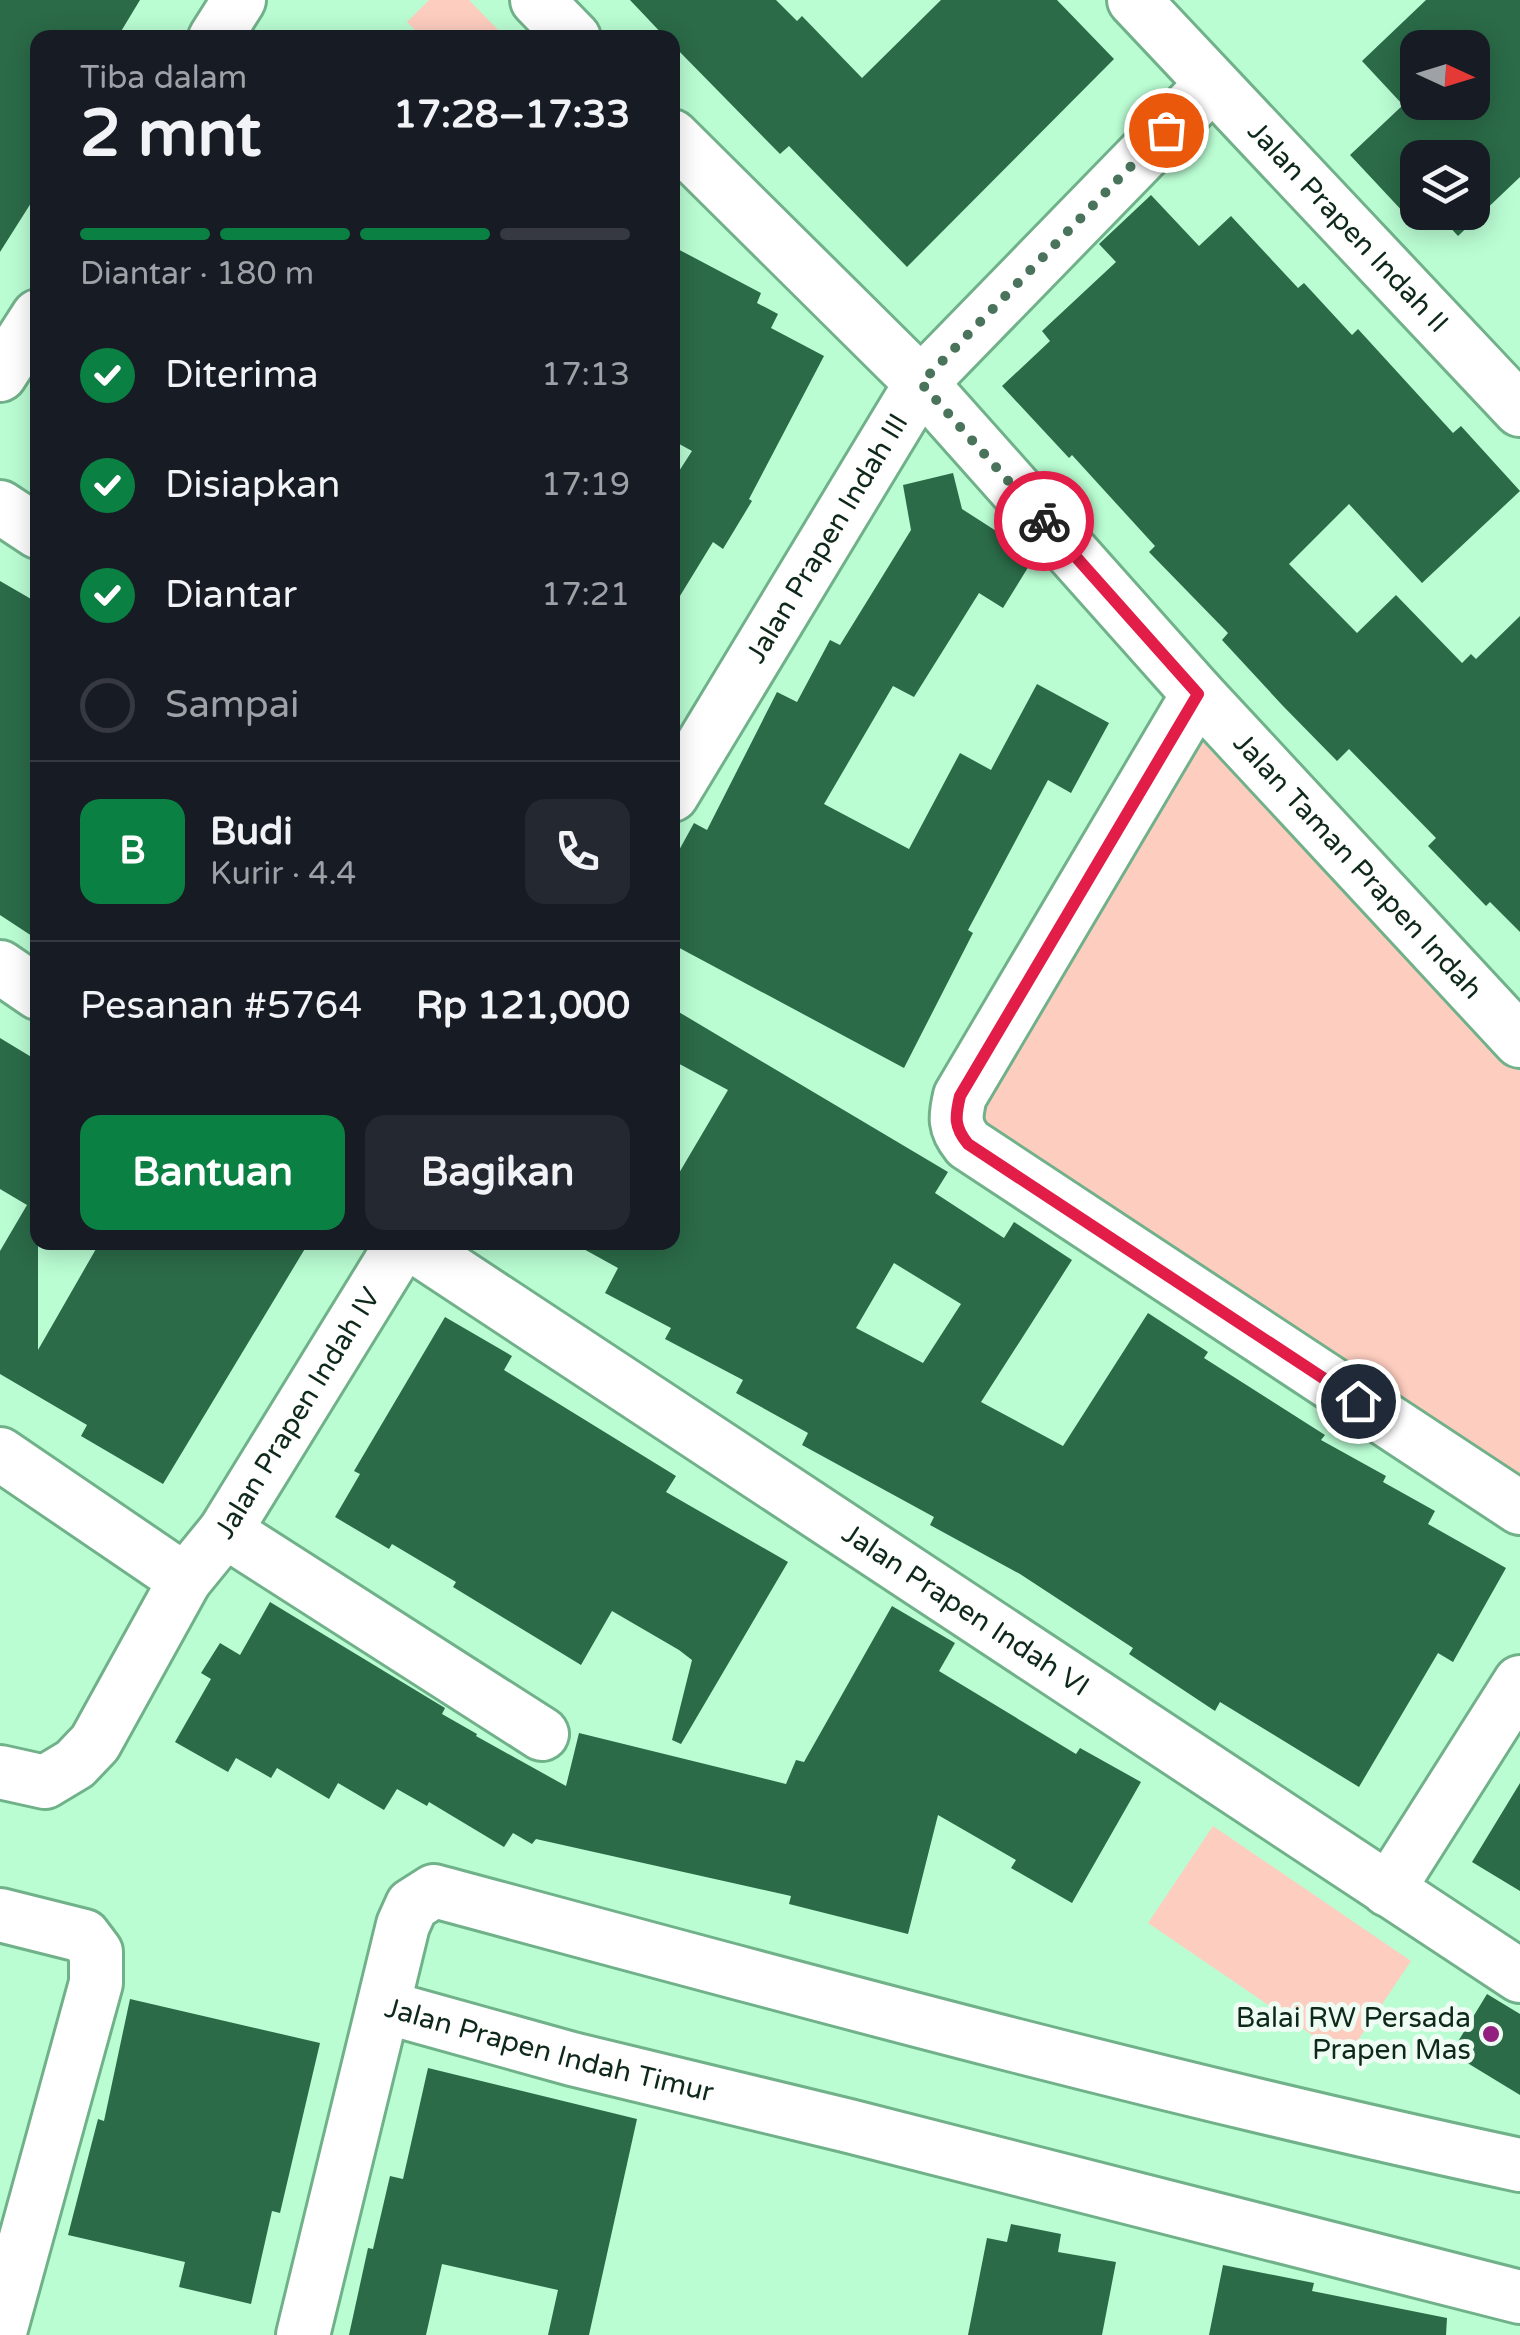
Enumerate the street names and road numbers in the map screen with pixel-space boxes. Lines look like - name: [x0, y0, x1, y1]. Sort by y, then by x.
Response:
- street label: Jalan Prapen Indah II: [1240, 115, 1455, 340]
- street label: Jalan Prapen Indah III: [739, 407, 916, 669]
- street label: Jalan Taman Prapen Indah: [1226, 726, 1489, 1006]
- street label: Jalan Prapen Indah IV: [207, 1281, 388, 1545]
- street label: Jalan Prapen Indah VI: [836, 1516, 1095, 1704]
- street label: Jalan Prapen Indah Timur: [381, 1991, 717, 2110]

